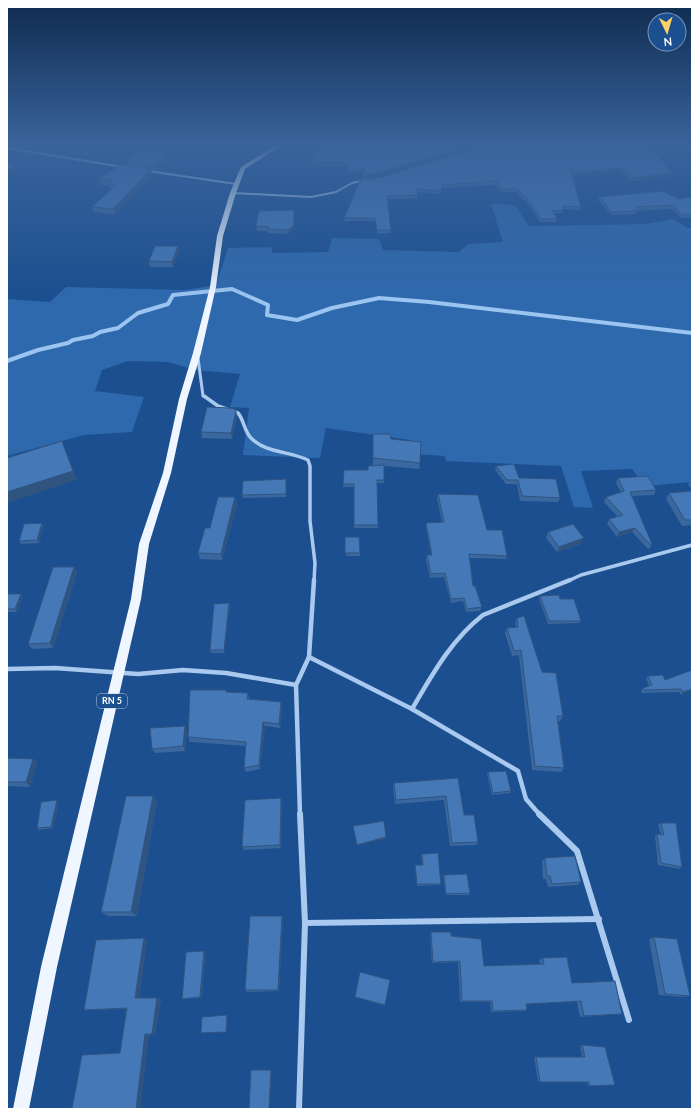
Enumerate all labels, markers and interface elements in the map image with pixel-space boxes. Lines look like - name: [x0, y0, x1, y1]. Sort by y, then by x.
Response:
- north arrow: [647, 12, 687, 52]
- text: N: [663, 36, 673, 49]
- road number: RN 5: [97, 694, 127, 708]

